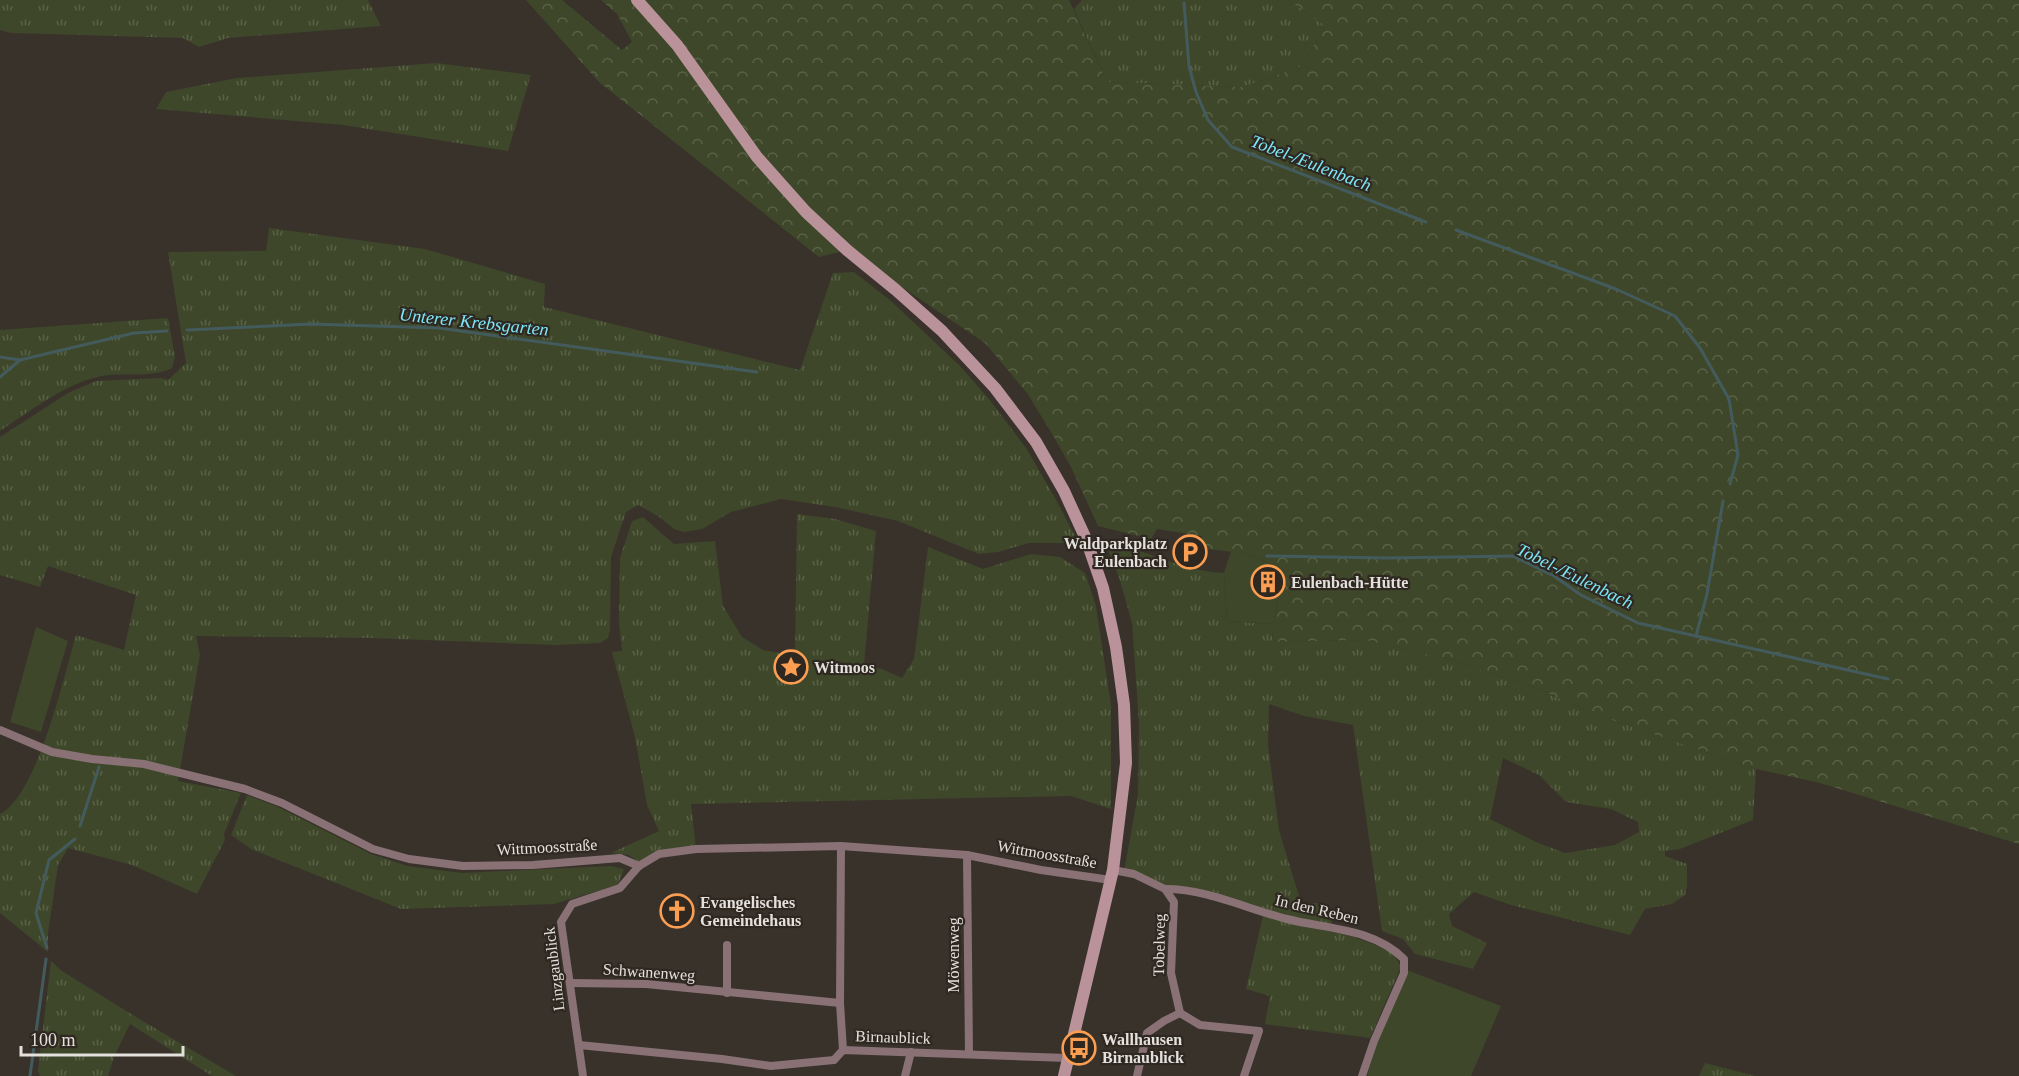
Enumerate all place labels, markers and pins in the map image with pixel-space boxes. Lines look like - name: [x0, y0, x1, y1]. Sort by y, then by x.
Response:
- parking icon: Waldparkplatz Eulenbach: [1172, 534, 1208, 570]
- place label: Waldparkplatz Eulenbach: [1064, 535, 1167, 570]
- building icon: Eulenbach-Hütte: [1250, 564, 1286, 600]
- place label: Eulenbach-Hütte: [1291, 574, 1408, 591]
- place icon: Witmoos: [773, 649, 809, 685]
- place label: Witmoos: [814, 659, 875, 676]
- church icon: Evangelisches Gemeindehaus: [659, 893, 695, 929]
- place label: Evangelisches Gemeindehaus: [700, 894, 801, 929]
- bus stop icon: Wallhausen Birnaublick: [1061, 1030, 1097, 1066]
- place label: Wallhausen Birnaublick: [1102, 1031, 1184, 1066]

